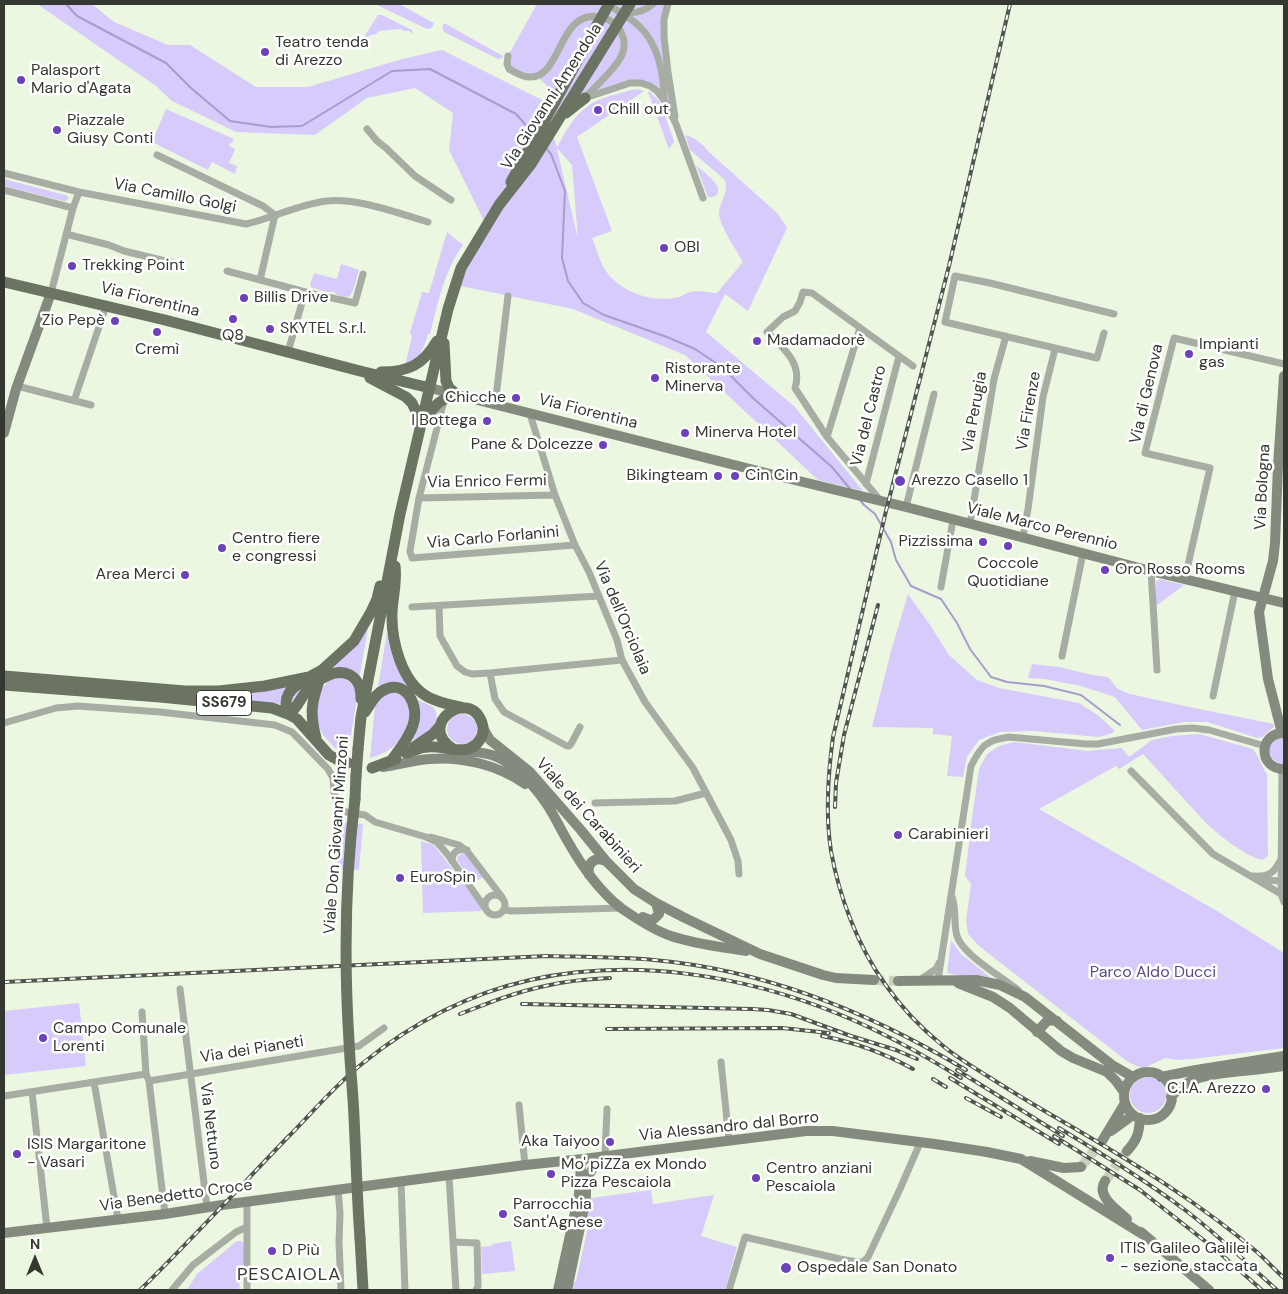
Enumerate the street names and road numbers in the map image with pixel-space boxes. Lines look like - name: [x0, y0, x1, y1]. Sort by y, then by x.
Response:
- street label: Via Giovanni Amendola: [497, 20, 607, 174]
- street label: Via Camillo Golgi: [112, 175, 238, 217]
- street label: Via Fiorentina: [99, 278, 201, 322]
- street label: Via di Genova: [1126, 342, 1168, 446]
- street label: Via del Castro: [847, 363, 891, 469]
- street label: Via Perugia: [958, 370, 992, 454]
- street label: Via Firenze: [1013, 370, 1045, 452]
- street label: Via Fiorentina: [537, 390, 639, 434]
- street label: Via Bologna: [1251, 443, 1275, 531]
- street label: Via Enrico Fermi: [427, 471, 547, 493]
- street label: Viale Marco Perennio: [964, 499, 1120, 555]
- street label: Via Carlo Forlanini: [426, 523, 560, 553]
- street label: Via dell'Orciolaia: [589, 558, 655, 678]
- road number: SS679: [196, 690, 252, 716]
- street label: Viale Don Giovanni Minzoni: [320, 735, 354, 935]
- street label: Viale dei Carabinieri: [531, 755, 645, 877]
- street label: Via dei Pianeti: [199, 1032, 305, 1068]
- street label: Via Nettuno: [195, 1081, 225, 1171]
- street label: Via Alessandro dal Borro: [638, 1108, 820, 1146]
- street label: Via Benedetto Croce: [98, 1176, 254, 1216]

